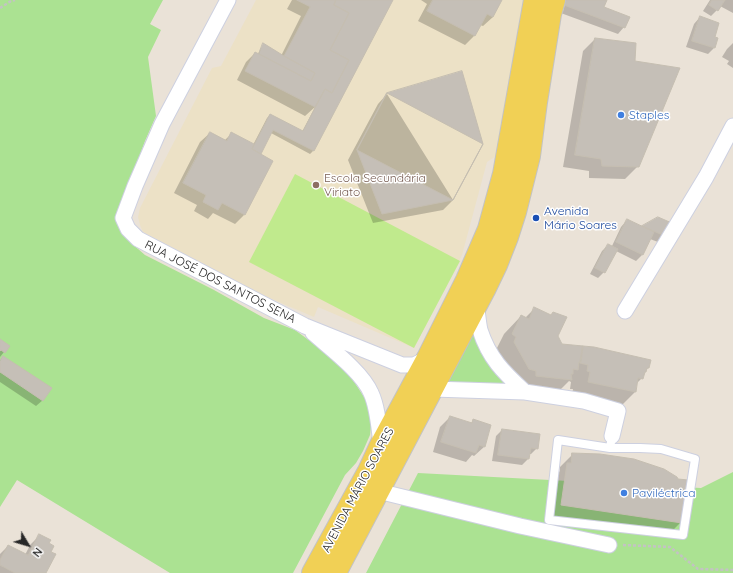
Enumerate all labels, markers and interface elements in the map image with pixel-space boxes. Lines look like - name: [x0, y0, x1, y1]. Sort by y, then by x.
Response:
- place label: Staples: [629, 108, 669, 122]
- marker: Staples: [616, 110, 626, 120]
- place label: Escola Secundária Viriato: [324, 171, 426, 199]
- marker: Escola Secundária Viriato: [311, 180, 321, 190]
- place label: Avenida Mário Soares: [544, 204, 617, 232]
- marker: Avenida Mário Soares: [531, 213, 541, 223]
- street label: RUA JOSÉ DOS SANTOS SENA: [142, 238, 298, 326]
- street label: AVENIDA MÁRIO SOARES: [319, 425, 397, 555]
- place label: Paviléctrica: [632, 486, 696, 500]
- marker: Paviléctrica: [619, 488, 629, 498]
- north arrow: [8, 525, 48, 565]
- text: N: [29, 545, 45, 560]

